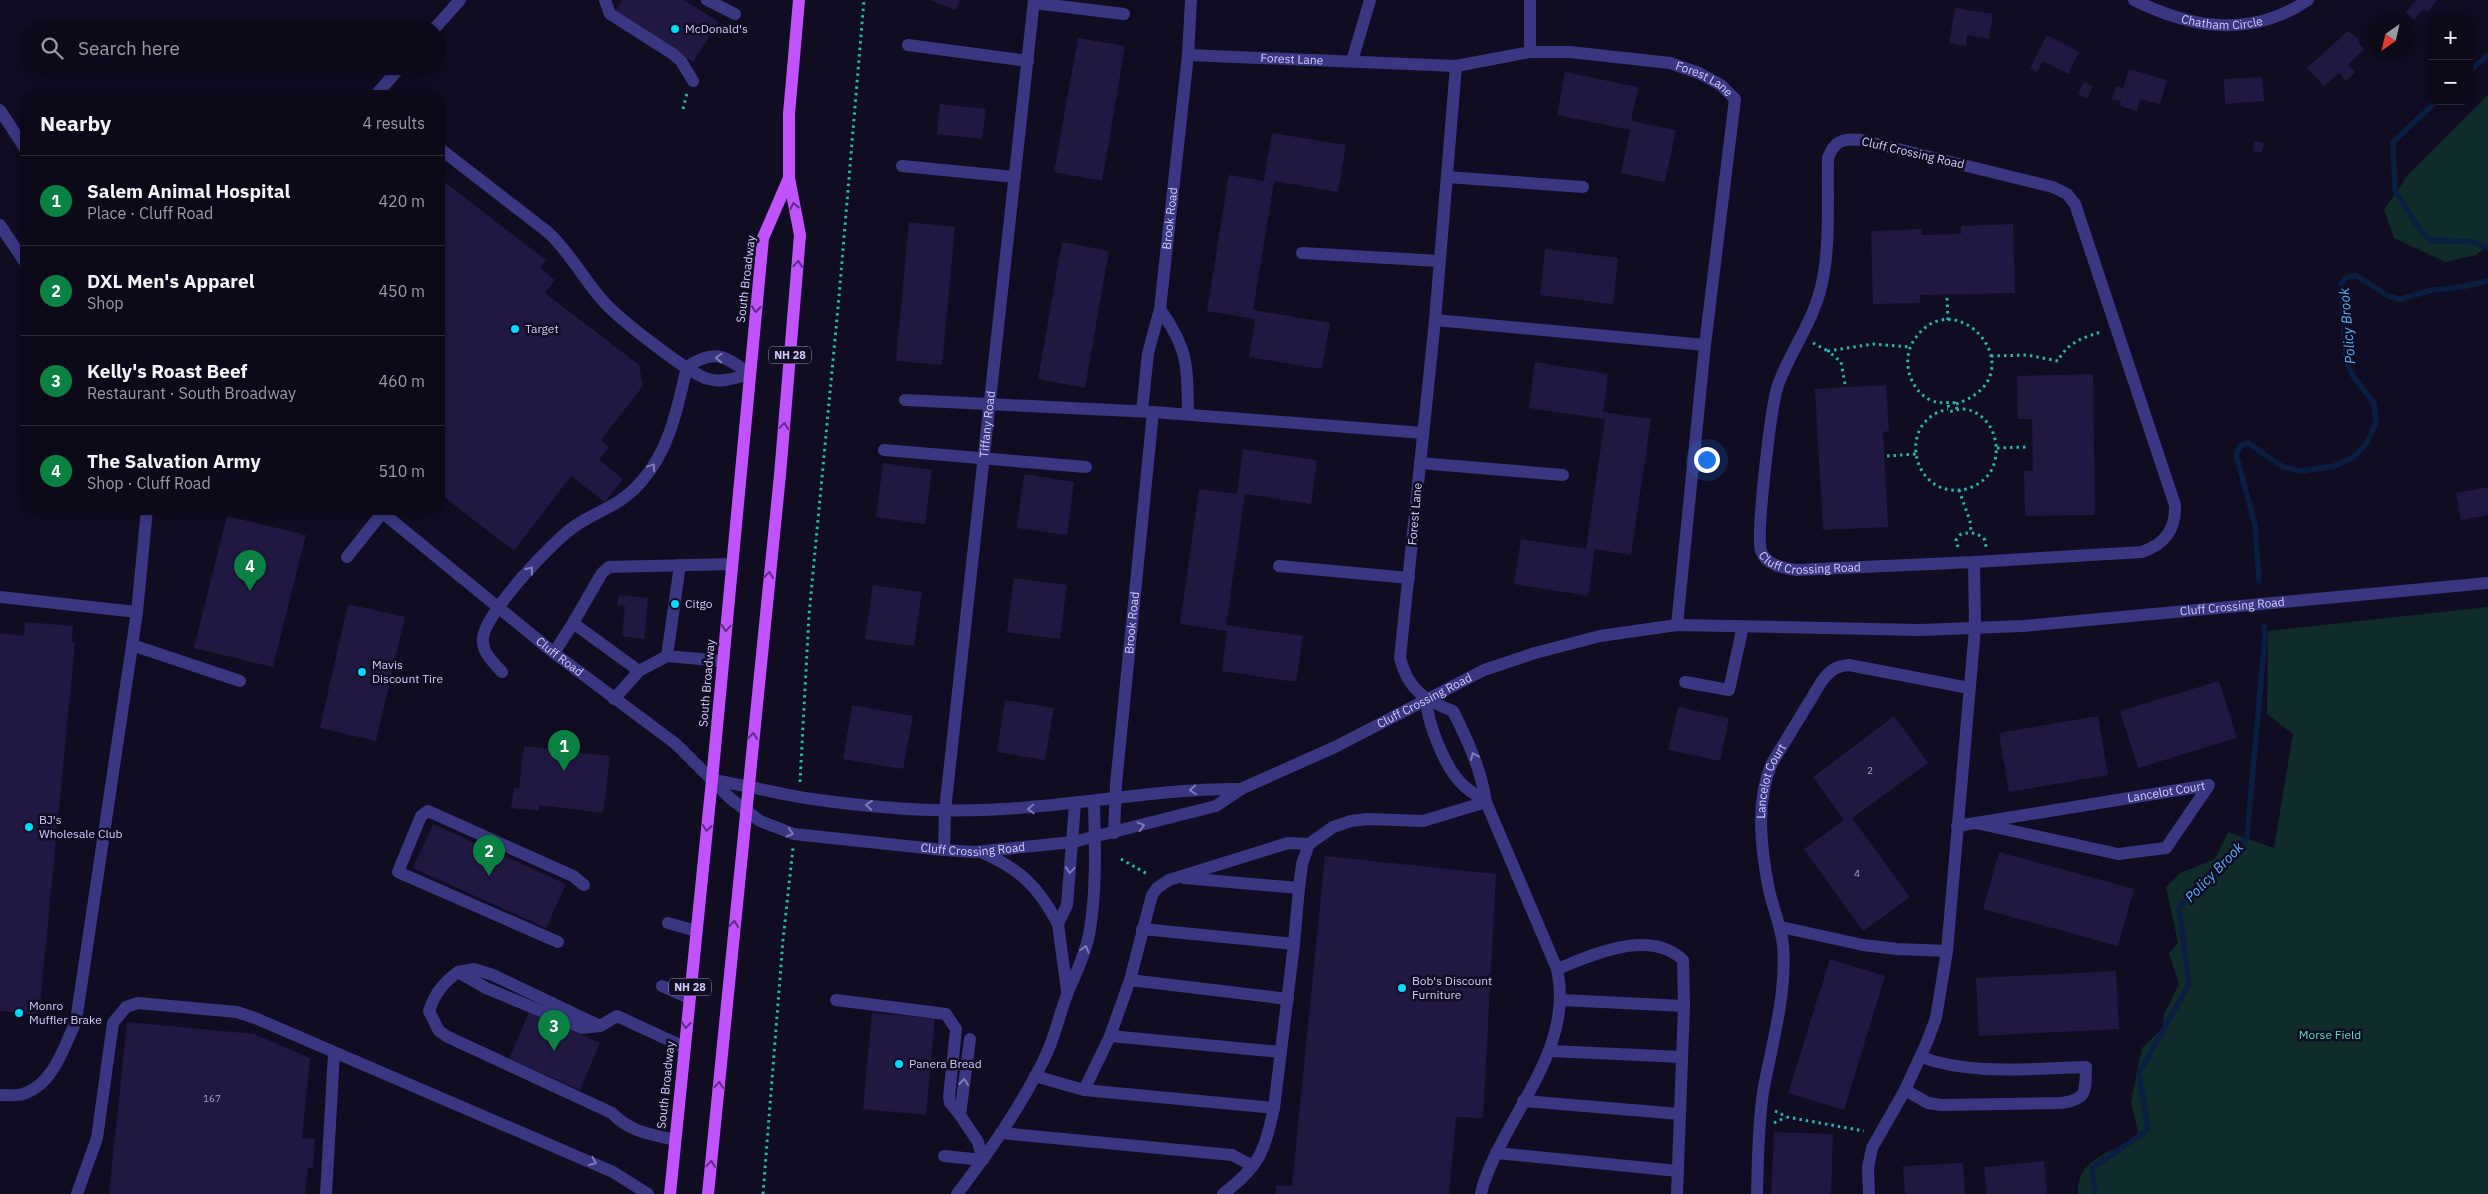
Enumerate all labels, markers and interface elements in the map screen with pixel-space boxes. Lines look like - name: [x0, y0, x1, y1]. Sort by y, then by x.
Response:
- street label: Chatham Circle: [2180, 11, 2265, 32]
- north arrow: [2368, 15, 2413, 60]
- map controls: [2428, 15, 2473, 105]
- button: +: [2428, 15, 2473, 60]
- search box: [20, 20, 445, 75]
- place label: McDonald's: [685, 21, 748, 36]
- marker: McDonald's: [669, 23, 681, 35]
- icon: search: [38, 34, 66, 62]
- text: Search here: [78, 36, 180, 60]
- street label: Forest Lane: [1260, 50, 1324, 68]
- street label: Forest Lane: [1674, 58, 1737, 100]
- button: −: [2428, 60, 2473, 105]
- text: Nearby: [40, 109, 111, 137]
- text: 4 results: [362, 113, 425, 133]
- street label: Cluff Crossing Road: [1860, 133, 1966, 172]
- text: Salem Animal Hospital: [87, 179, 290, 203]
- street label: Brook Road: [1159, 187, 1180, 250]
- text: 1: [51, 191, 61, 211]
- text: 420 m: [378, 191, 425, 211]
- one-way arrow: [790, 202, 800, 211]
- text: Place · Cluff Road: [87, 203, 213, 223]
- street label: South Broadway: [733, 234, 758, 324]
- one-way arrow: [792, 260, 803, 268]
- text: DXL Men's Apparel: [87, 269, 254, 293]
- text: 2: [51, 281, 61, 301]
- text: 450 m: [378, 281, 425, 301]
- water label: Policy Brook: [2335, 286, 2359, 365]
- text: Shop: [87, 293, 124, 313]
- one-way arrow: [751, 305, 762, 313]
- place label: Target: [525, 321, 559, 336]
- marker: Target: [509, 323, 521, 335]
- road number: NH 28: [769, 346, 811, 364]
- one-way arrow: [715, 352, 723, 363]
- text: Kelly's Roast Beef: [87, 359, 247, 383]
- text: 3: [51, 371, 61, 391]
- text: 460 m: [378, 371, 425, 391]
- text: Restaurant · South Broadway: [87, 383, 296, 403]
- street label: Tiffany Road: [976, 390, 998, 459]
- one-way arrow: [778, 422, 789, 430]
- your location: [1694, 447, 1720, 473]
- text: The Salvation Army: [87, 449, 261, 473]
- text: 4: [51, 461, 61, 481]
- text: 510 m: [378, 461, 425, 481]
- one-way arrow: [646, 463, 655, 472]
- text: Shop · Cluff Road: [87, 473, 211, 493]
- street label: Forest Lane: [1404, 482, 1425, 546]
- street label: Cluff Crossing Road: [1756, 548, 1861, 577]
- pin: 4: [234, 550, 266, 591]
- one-way arrow: [524, 567, 532, 576]
- one-way arrow: [763, 571, 774, 579]
- street label: Brook Road: [1121, 591, 1142, 655]
- street label: Cluff Crossing Road: [2179, 594, 2285, 618]
- place label: Citgo: [685, 596, 713, 611]
- marker: Citgo: [669, 598, 681, 610]
- one-way arrow: [720, 624, 731, 632]
- street label: Cluff Road: [533, 633, 586, 679]
- street label: South Broadway: [695, 638, 718, 727]
- place label: Mavis Discount Tire: [372, 657, 443, 686]
- marker: Mavis Discount Tire: [356, 666, 368, 678]
- street label: Cluff Crossing Road: [1374, 670, 1474, 731]
- pin: 1: [548, 730, 580, 771]
- one-way arrow: [747, 732, 758, 740]
- street label: Lancelot Court: [1753, 741, 1789, 819]
- one-way arrow: [1469, 752, 1480, 761]
- house number: 2: [1867, 764, 1873, 777]
- street label: Lancelot Court: [2126, 778, 2206, 805]
- one-way arrow: [1188, 784, 1196, 795]
- one-way arrow: [865, 800, 873, 811]
- one-way arrow: [1027, 803, 1035, 814]
- place label: BJ's Wholesale Club: [39, 812, 123, 841]
- marker: BJ's Wholesale Club: [23, 821, 35, 833]
- one-way arrow: [1137, 821, 1146, 832]
- one-way arrow: [702, 824, 713, 832]
- one-way arrow: [785, 827, 794, 837]
- pin: 2: [473, 835, 505, 876]
- water label: Policy Brook: [2181, 838, 2248, 906]
- street label: Cluff Crossing Road: [920, 839, 1026, 859]
- one-way arrow: [1065, 867, 1076, 875]
- house number: 4: [1854, 867, 1860, 880]
- one-way arrow: [728, 919, 739, 927]
- one-way arrow: [1080, 945, 1090, 953]
- place label: Bob's Discount Furniture: [1412, 973, 1492, 1002]
- road number: NH 28: [669, 979, 711, 996]
- marker: Bob's Discount Furniture: [1396, 982, 1408, 994]
- place label: Monro Muffler Brake: [29, 998, 102, 1027]
- marker: Monro Muffler Brake: [13, 1007, 25, 1019]
- pin: 3: [538, 1010, 570, 1051]
- one-way arrow: [681, 1021, 692, 1029]
- park label: Morse Field: [2299, 1027, 2361, 1042]
- street label: South Broadway: [653, 1040, 678, 1130]
- place label: Panera Bread: [909, 1056, 982, 1071]
- marker: Panera Bread: [893, 1058, 905, 1070]
- one-way arrow: [959, 1078, 969, 1086]
- one-way arrow: [713, 1081, 724, 1089]
- house number: 167: [203, 1092, 221, 1105]
- one-way arrow: [588, 1156, 597, 1167]
- one-way arrow: [705, 1160, 716, 1168]

